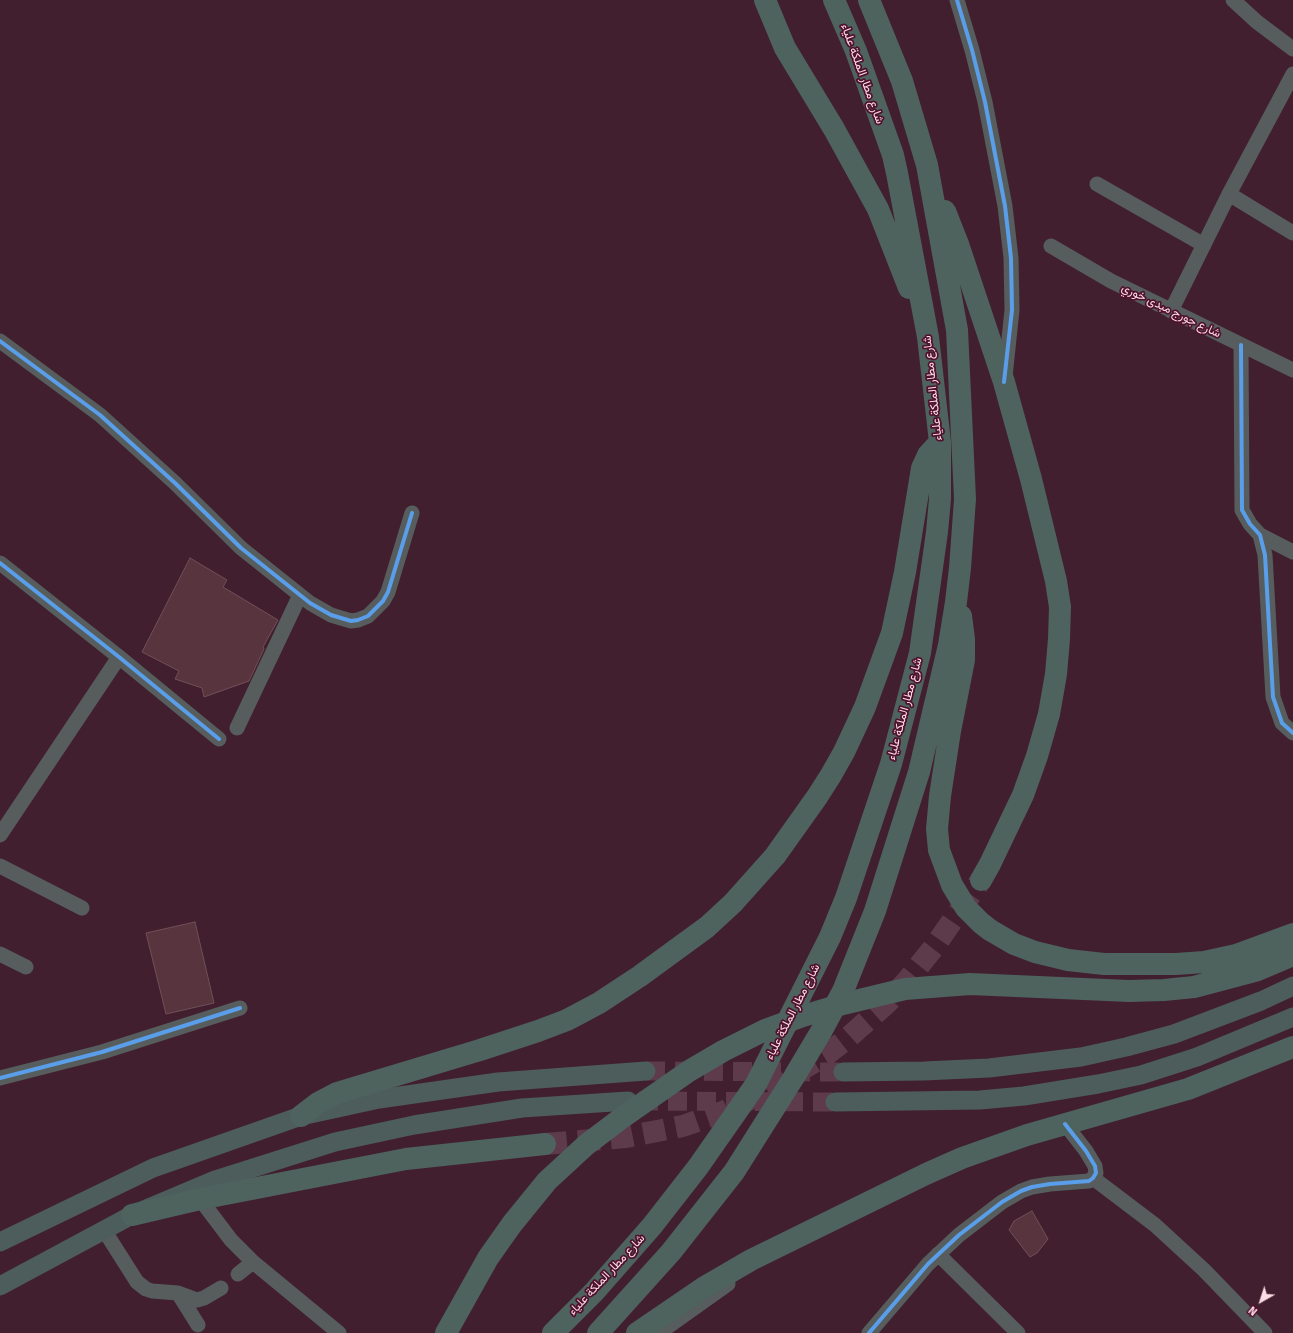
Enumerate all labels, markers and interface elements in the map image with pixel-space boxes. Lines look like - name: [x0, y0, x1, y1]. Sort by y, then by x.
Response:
- street label: شارع مطار الملكة علياء: [837, 22, 887, 126]
- street label: شارع جورج مبدى خوري: [1119, 281, 1223, 341]
- street label: شارع مطار الملكة علياء: [920, 335, 946, 441]
- street label: شارع مطار الملكة علياء: [884, 656, 926, 762]
- street label: شارع مطار الملكة علياء: [763, 962, 823, 1062]
- street label: شارع مطار الملكة علياء: [566, 1232, 648, 1318]
- north arrow: [1241, 1281, 1281, 1321]
- text: N: [1246, 1303, 1260, 1318]

